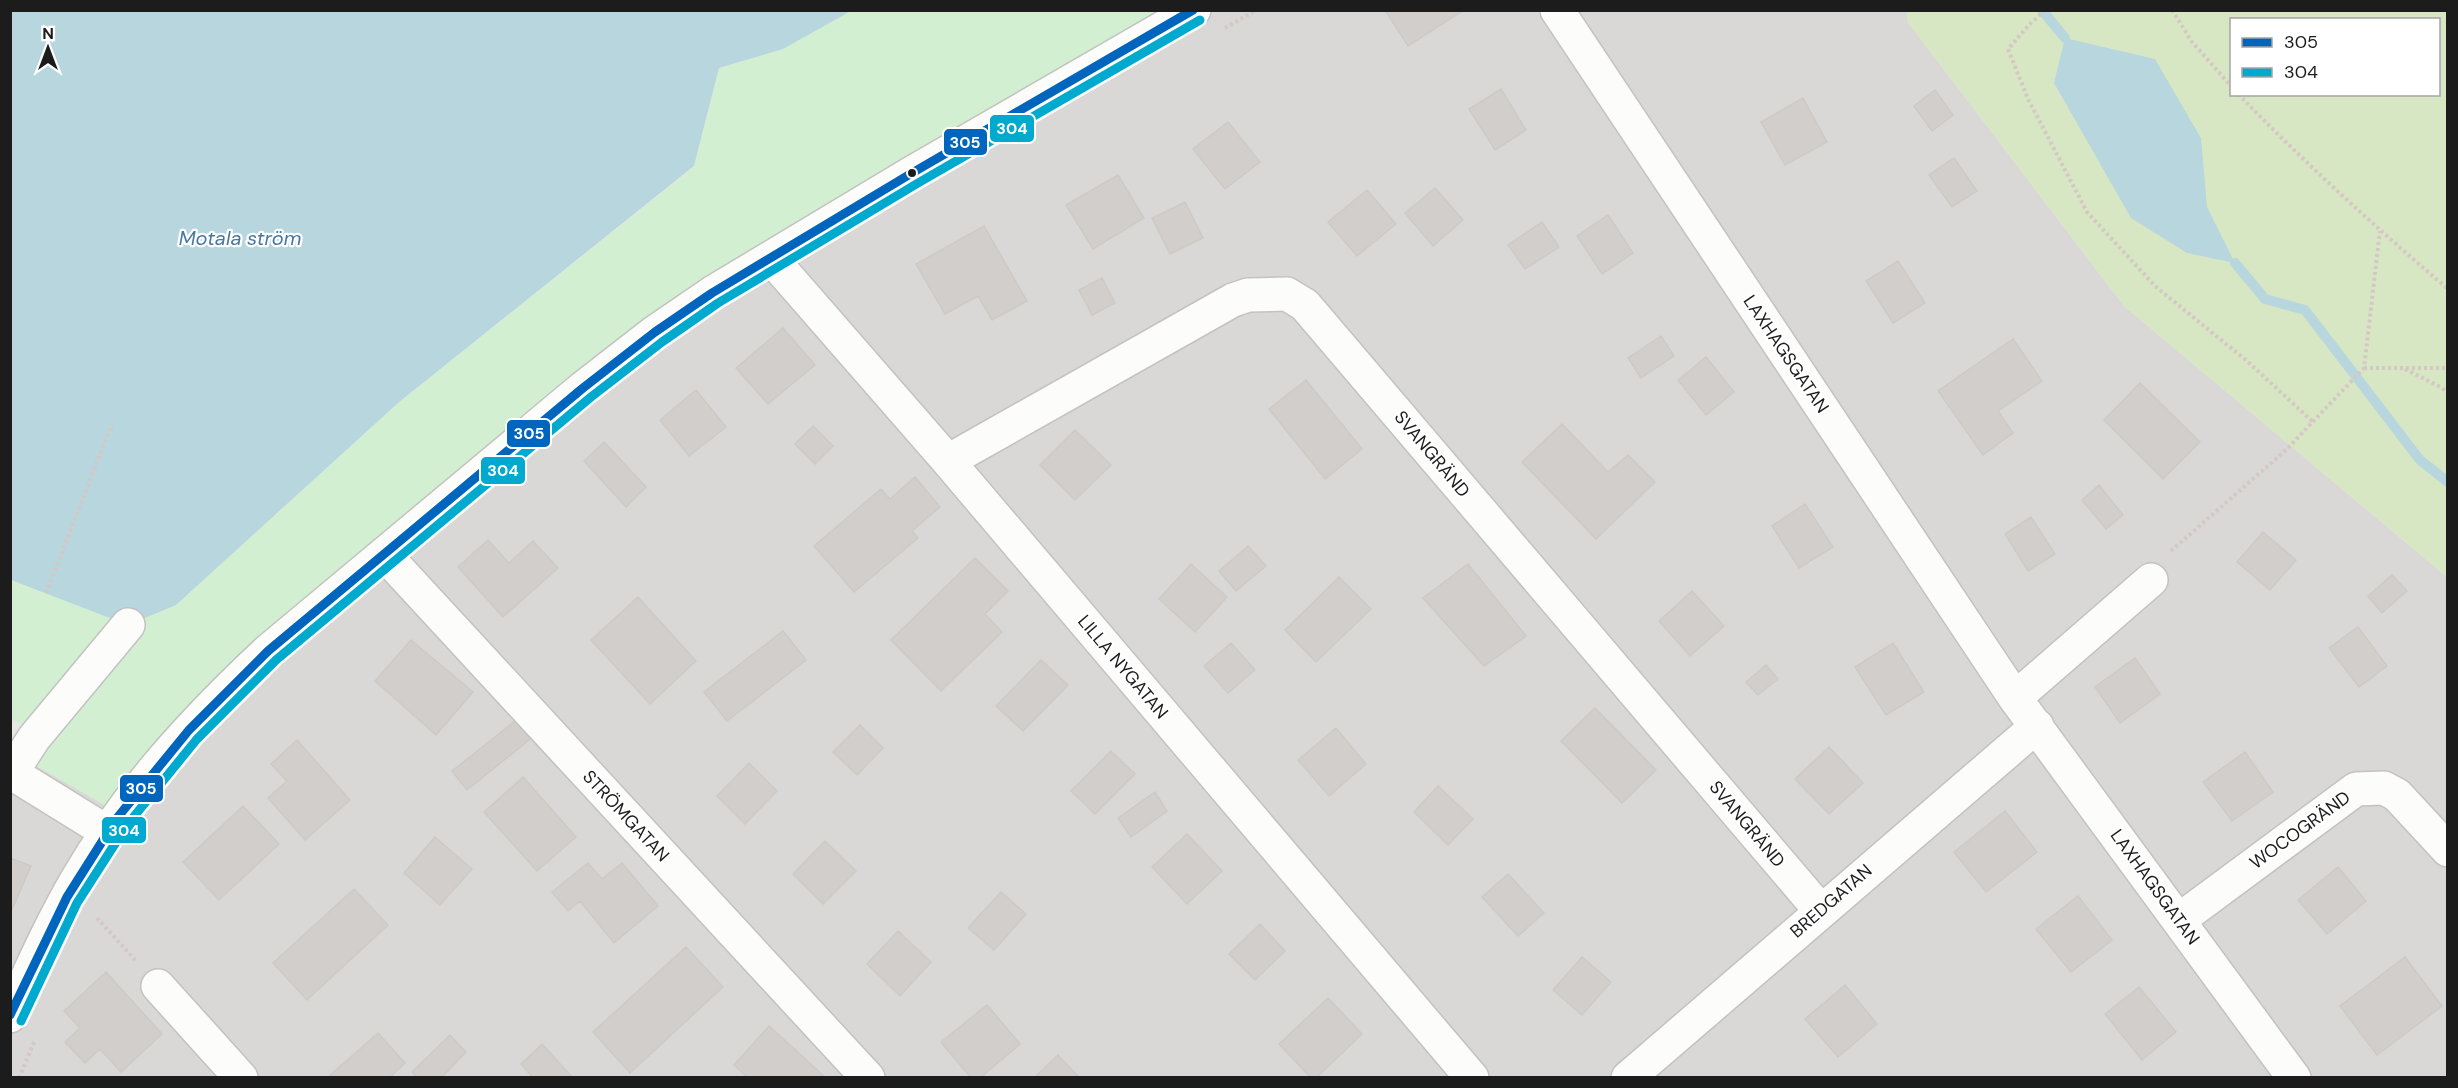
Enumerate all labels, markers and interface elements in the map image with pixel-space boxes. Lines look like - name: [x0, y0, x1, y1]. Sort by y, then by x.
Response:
- north arrow: [18, 18, 78, 78]
- legend: [2230, 18, 2440, 96]
- text: N: [42, 23, 54, 44]
- text: 305: [2284, 30, 2318, 54]
- text: 304: [2284, 60, 2318, 84]
- line badge: 304: [989, 114, 1035, 143]
- text: 304: [996, 118, 1028, 139]
- line badge: 305: [943, 128, 988, 156]
- text: 305: [950, 132, 980, 153]
- unlabelled marker: [906, 167, 918, 179]
- water label: Motala ström: [179, 225, 301, 251]
- street label: LAXHAGSGATAN: [1738, 290, 1834, 418]
- street label: SVANGRÄND: [1389, 406, 1475, 502]
- line badge: 305: [506, 419, 551, 448]
- text: 305: [514, 423, 544, 444]
- line badge: 304: [480, 456, 526, 485]
- text: 304: [487, 460, 519, 481]
- street label: LILLA NYGATAN: [1072, 610, 1174, 724]
- street label: STRÖMGATAN: [577, 765, 675, 867]
- line badge: 305: [119, 774, 164, 803]
- street label: SVANGRÄND: [1704, 776, 1790, 872]
- text: 305: [126, 778, 156, 799]
- street label: WOCOGRÄND: [2245, 785, 2355, 875]
- line badge: 304: [101, 816, 147, 844]
- text: 304: [108, 820, 140, 841]
- street label: LAXHAGSGATAN: [2105, 824, 2205, 950]
- street label: BREDGATAN: [1785, 859, 1877, 943]

